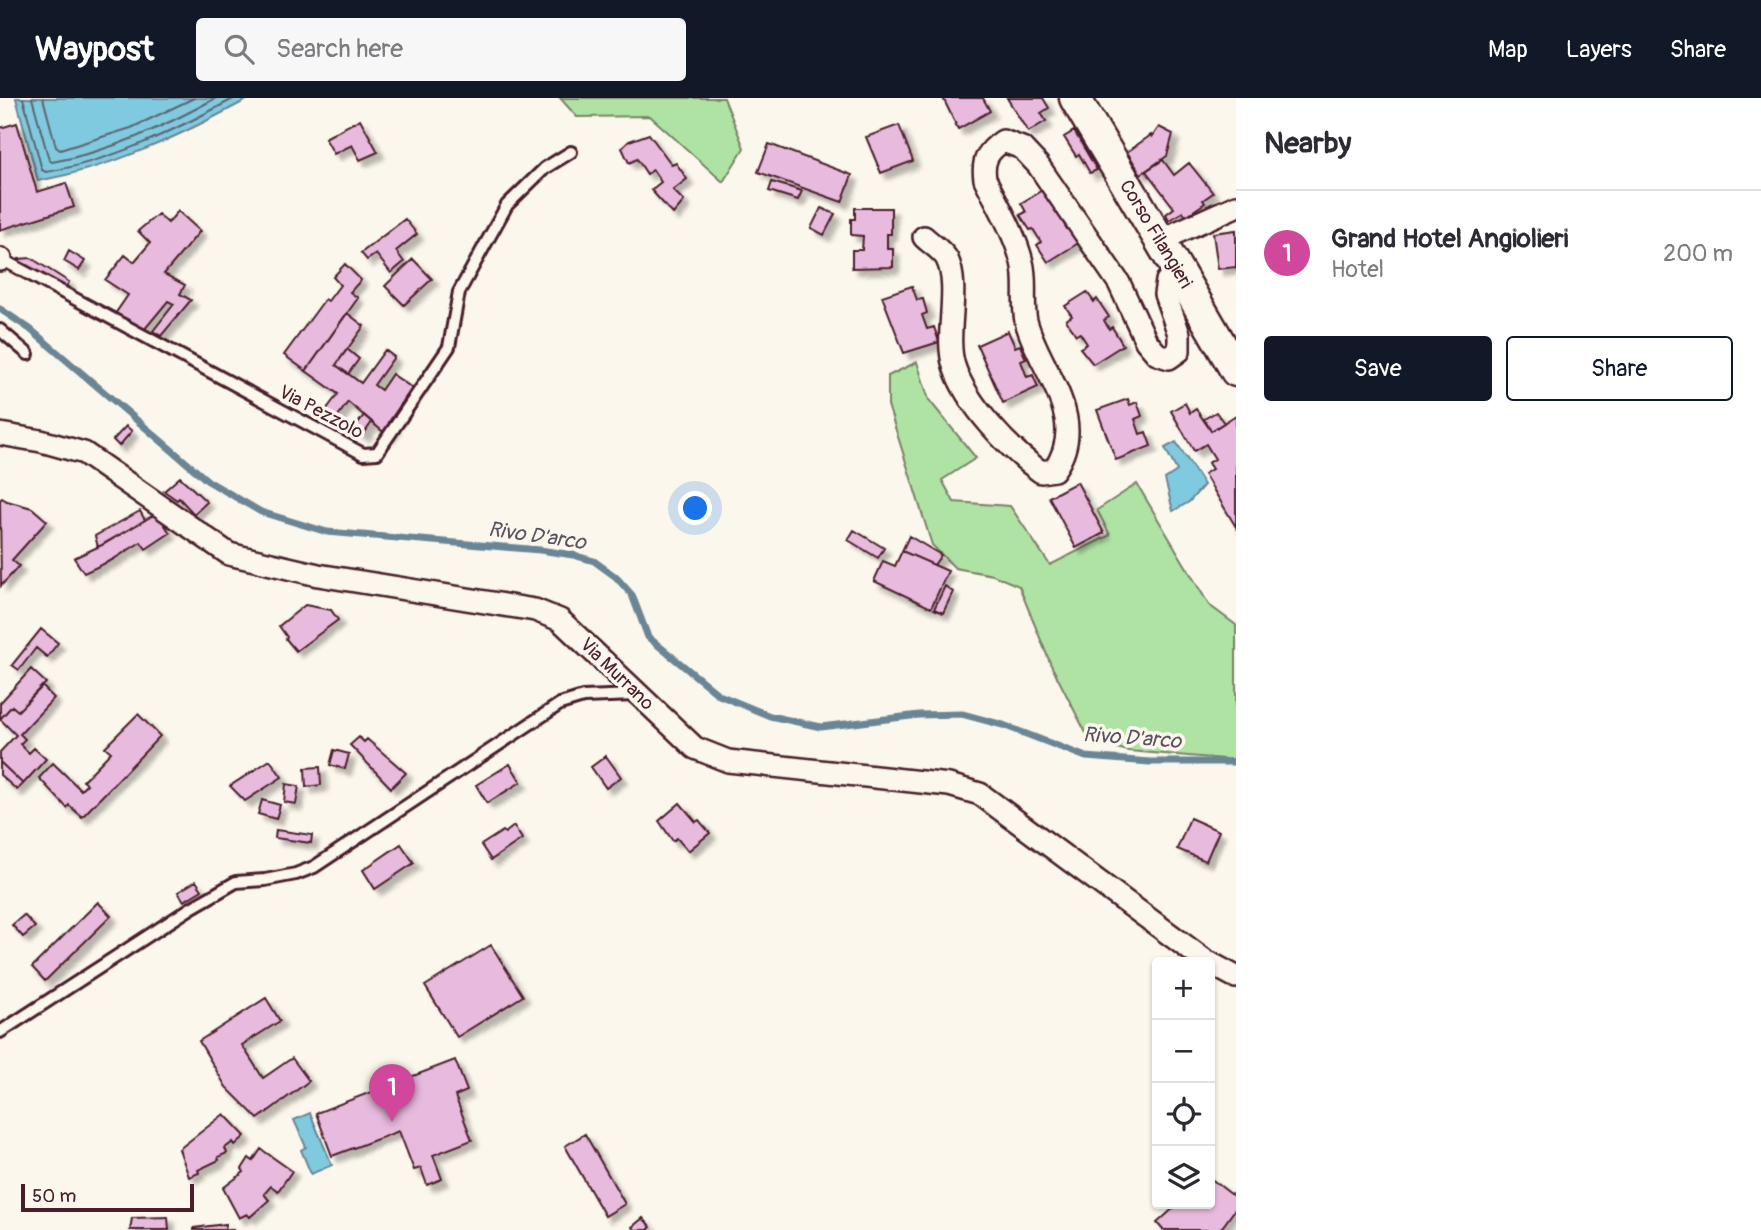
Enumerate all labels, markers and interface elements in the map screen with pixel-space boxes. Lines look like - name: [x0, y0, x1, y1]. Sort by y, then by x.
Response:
- search box: [196, 18, 686, 81]
- text: Waypost: [35, 29, 154, 70]
- icon: search: [220, 30, 258, 68]
- text: Search here: [276, 33, 403, 65]
- text: Map: [1488, 35, 1528, 64]
- text: Layers: [1566, 35, 1632, 64]
- text: Share: [1670, 35, 1726, 64]
- text: Nearby: [1264, 125, 1351, 162]
- street label: Corso Filangieri: [1114, 175, 1198, 293]
- text: Grand Hotel Angiolieri: [1331, 223, 1568, 255]
- text: 1: [1283, 239, 1292, 268]
- text: 200 m: [1663, 239, 1733, 268]
- text: Hotel: [1331, 255, 1384, 284]
- button: Save: [1264, 336, 1492, 401]
- button: Share: [1506, 336, 1733, 401]
- street label: Via Pezzolo: [275, 380, 367, 444]
- your location: [678, 491, 712, 525]
- water label: Rivo D'arco: [486, 516, 589, 556]
- street label: Via Murrano: [575, 633, 659, 715]
- water label: Rivo D'arco: [1082, 721, 1184, 755]
- map controls: [1152, 957, 1215, 1209]
- button: +: [1152, 957, 1215, 1020]
- button: −: [1152, 1020, 1215, 1083]
- pin: 1: [369, 1064, 415, 1122]
- button: locate: [1152, 1083, 1215, 1146]
- button: layers: [1152, 1146, 1215, 1209]
- scale bar: [21, 1181, 194, 1213]
- text: 50 m: [32, 1184, 76, 1208]

